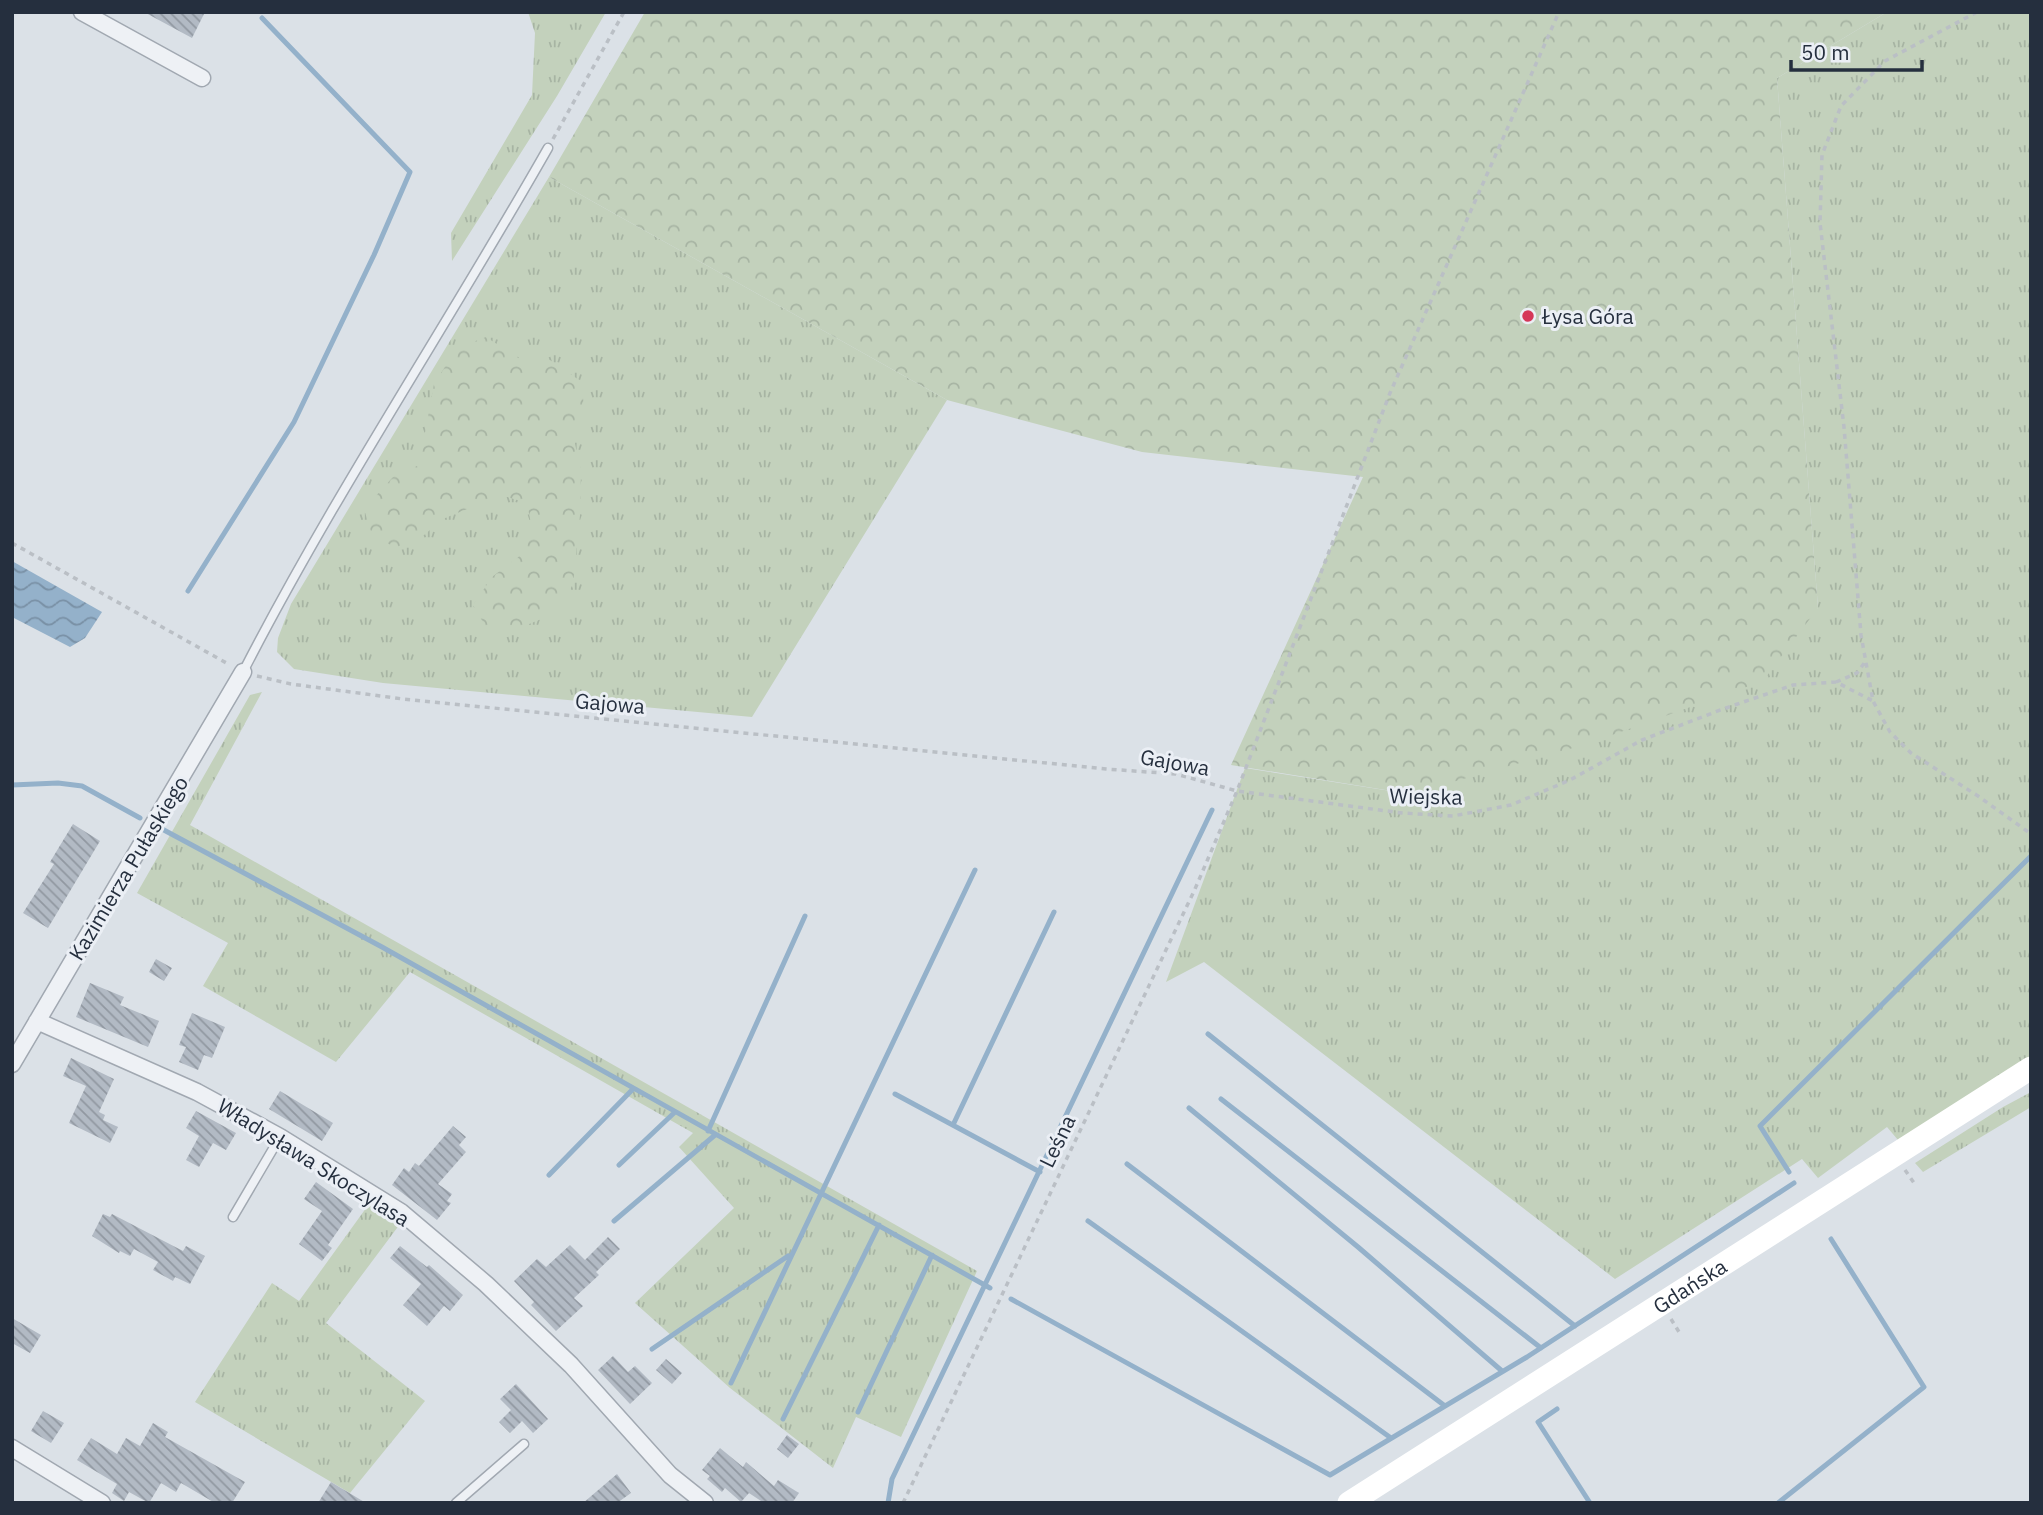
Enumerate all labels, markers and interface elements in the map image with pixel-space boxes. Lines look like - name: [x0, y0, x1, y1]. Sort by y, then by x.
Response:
- scale bar: [1791, 28, 1922, 72]
- text: 50 m: [1801, 38, 1850, 66]
- place label: Łysa Góra: [1541, 302, 1634, 330]
- marker: Łysa Góra: [1520, 308, 1536, 324]
- street label: Gajowa: [574, 686, 646, 720]
- street label: Gajowa: [1138, 742, 1212, 782]
- street label: Kazimierza Pułaskiego: [62, 771, 194, 965]
- street label: Wiejska: [1389, 781, 1463, 811]
- street label: Władysława Skoczylasa: [213, 1091, 415, 1233]
- street label: Leśna: [1032, 1110, 1082, 1172]
- street label: Gdańska: [1647, 1252, 1732, 1320]

